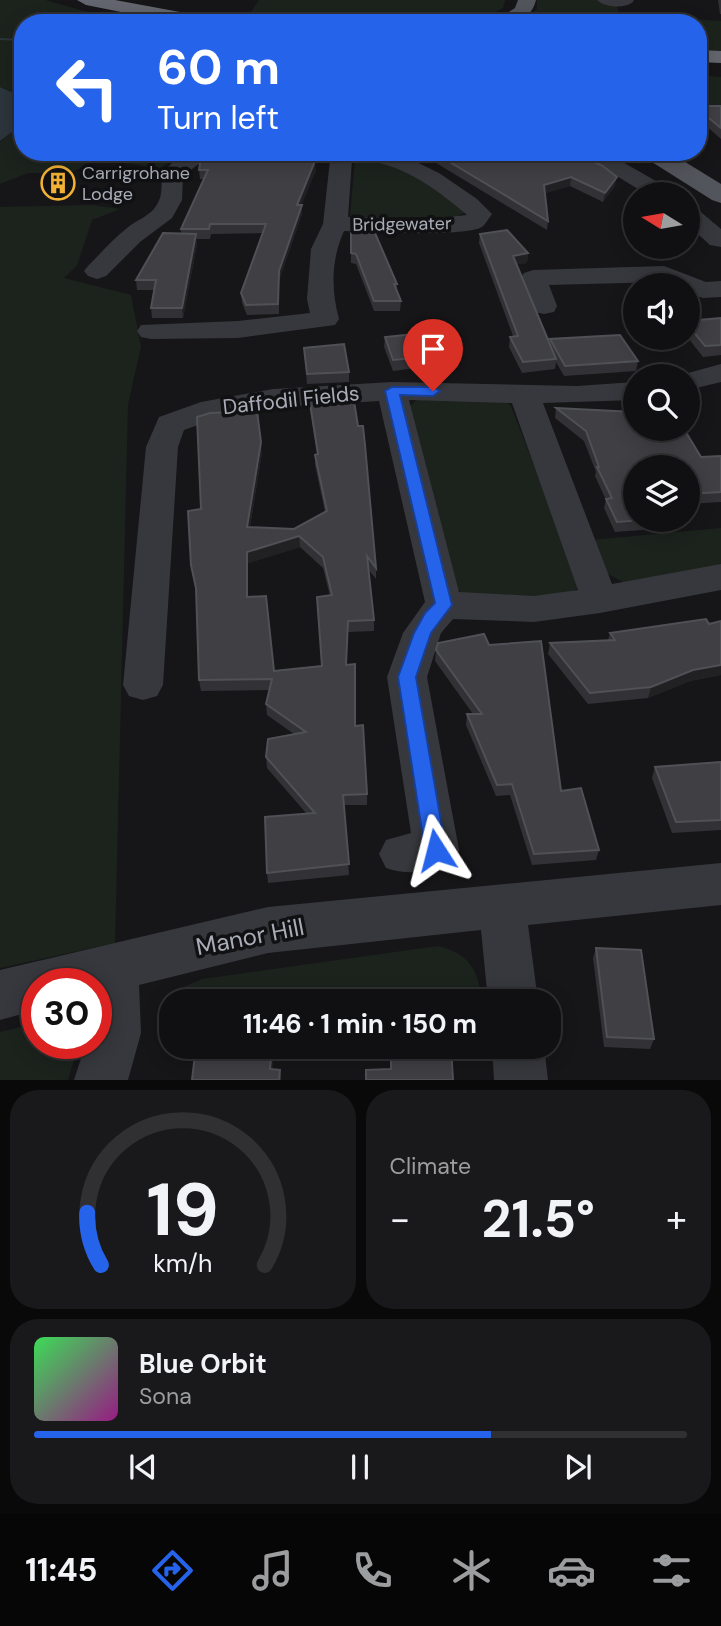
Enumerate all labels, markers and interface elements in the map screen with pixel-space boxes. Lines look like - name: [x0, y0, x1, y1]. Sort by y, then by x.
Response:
- text: 60 m: [157, 35, 280, 99]
- icon: left: [42, 42, 133, 133]
- text: Turn left: [157, 97, 279, 139]
- place label: Carrigrohane Lodge: [82, 161, 190, 206]
- building icon: Carrigrohane Lodge: [39, 164, 77, 202]
- north arrow: [623, 182, 700, 259]
- map controls: [623, 182, 700, 532]
- street label: Bridgewater: [352, 211, 452, 237]
- button: sound: [623, 273, 700, 350]
- pin: [403, 319, 463, 391]
- icon: arrive: [414, 330, 452, 368]
- button: search: [623, 364, 700, 441]
- street label: Daffodil Fields: [221, 379, 361, 421]
- button: layers: [623, 455, 700, 532]
- position arrow: [399, 813, 473, 887]
- street label: Manor Hill: [193, 911, 307, 962]
- speed limit sign: 30: [21, 968, 112, 1059]
- text: 11:46 · 1 min · 150 m: [243, 1007, 477, 1041]
- text: Climate: [390, 1151, 471, 1181]
- text: 19: [146, 1164, 219, 1259]
- text: 21.5°: [482, 1185, 595, 1253]
- text: −: [390, 1194, 410, 1244]
- text: +: [666, 1194, 687, 1244]
- text: km/h: [153, 1247, 212, 1280]
- text: Blue Orbit: [139, 1347, 267, 1381]
- text: Sona: [139, 1381, 192, 1411]
- icon: previous: [124, 1448, 162, 1486]
- icon: pause: [341, 1448, 379, 1486]
- icon: next: [559, 1448, 597, 1486]
- icon: directions: [148, 1546, 197, 1595]
- icon: music: [248, 1546, 297, 1595]
- icon: phone: [348, 1546, 397, 1595]
- icon: climate: [447, 1546, 496, 1595]
- icon: car: [547, 1546, 596, 1595]
- icon: filters: [647, 1546, 696, 1595]
- text: 11:45: [25, 1549, 97, 1591]

